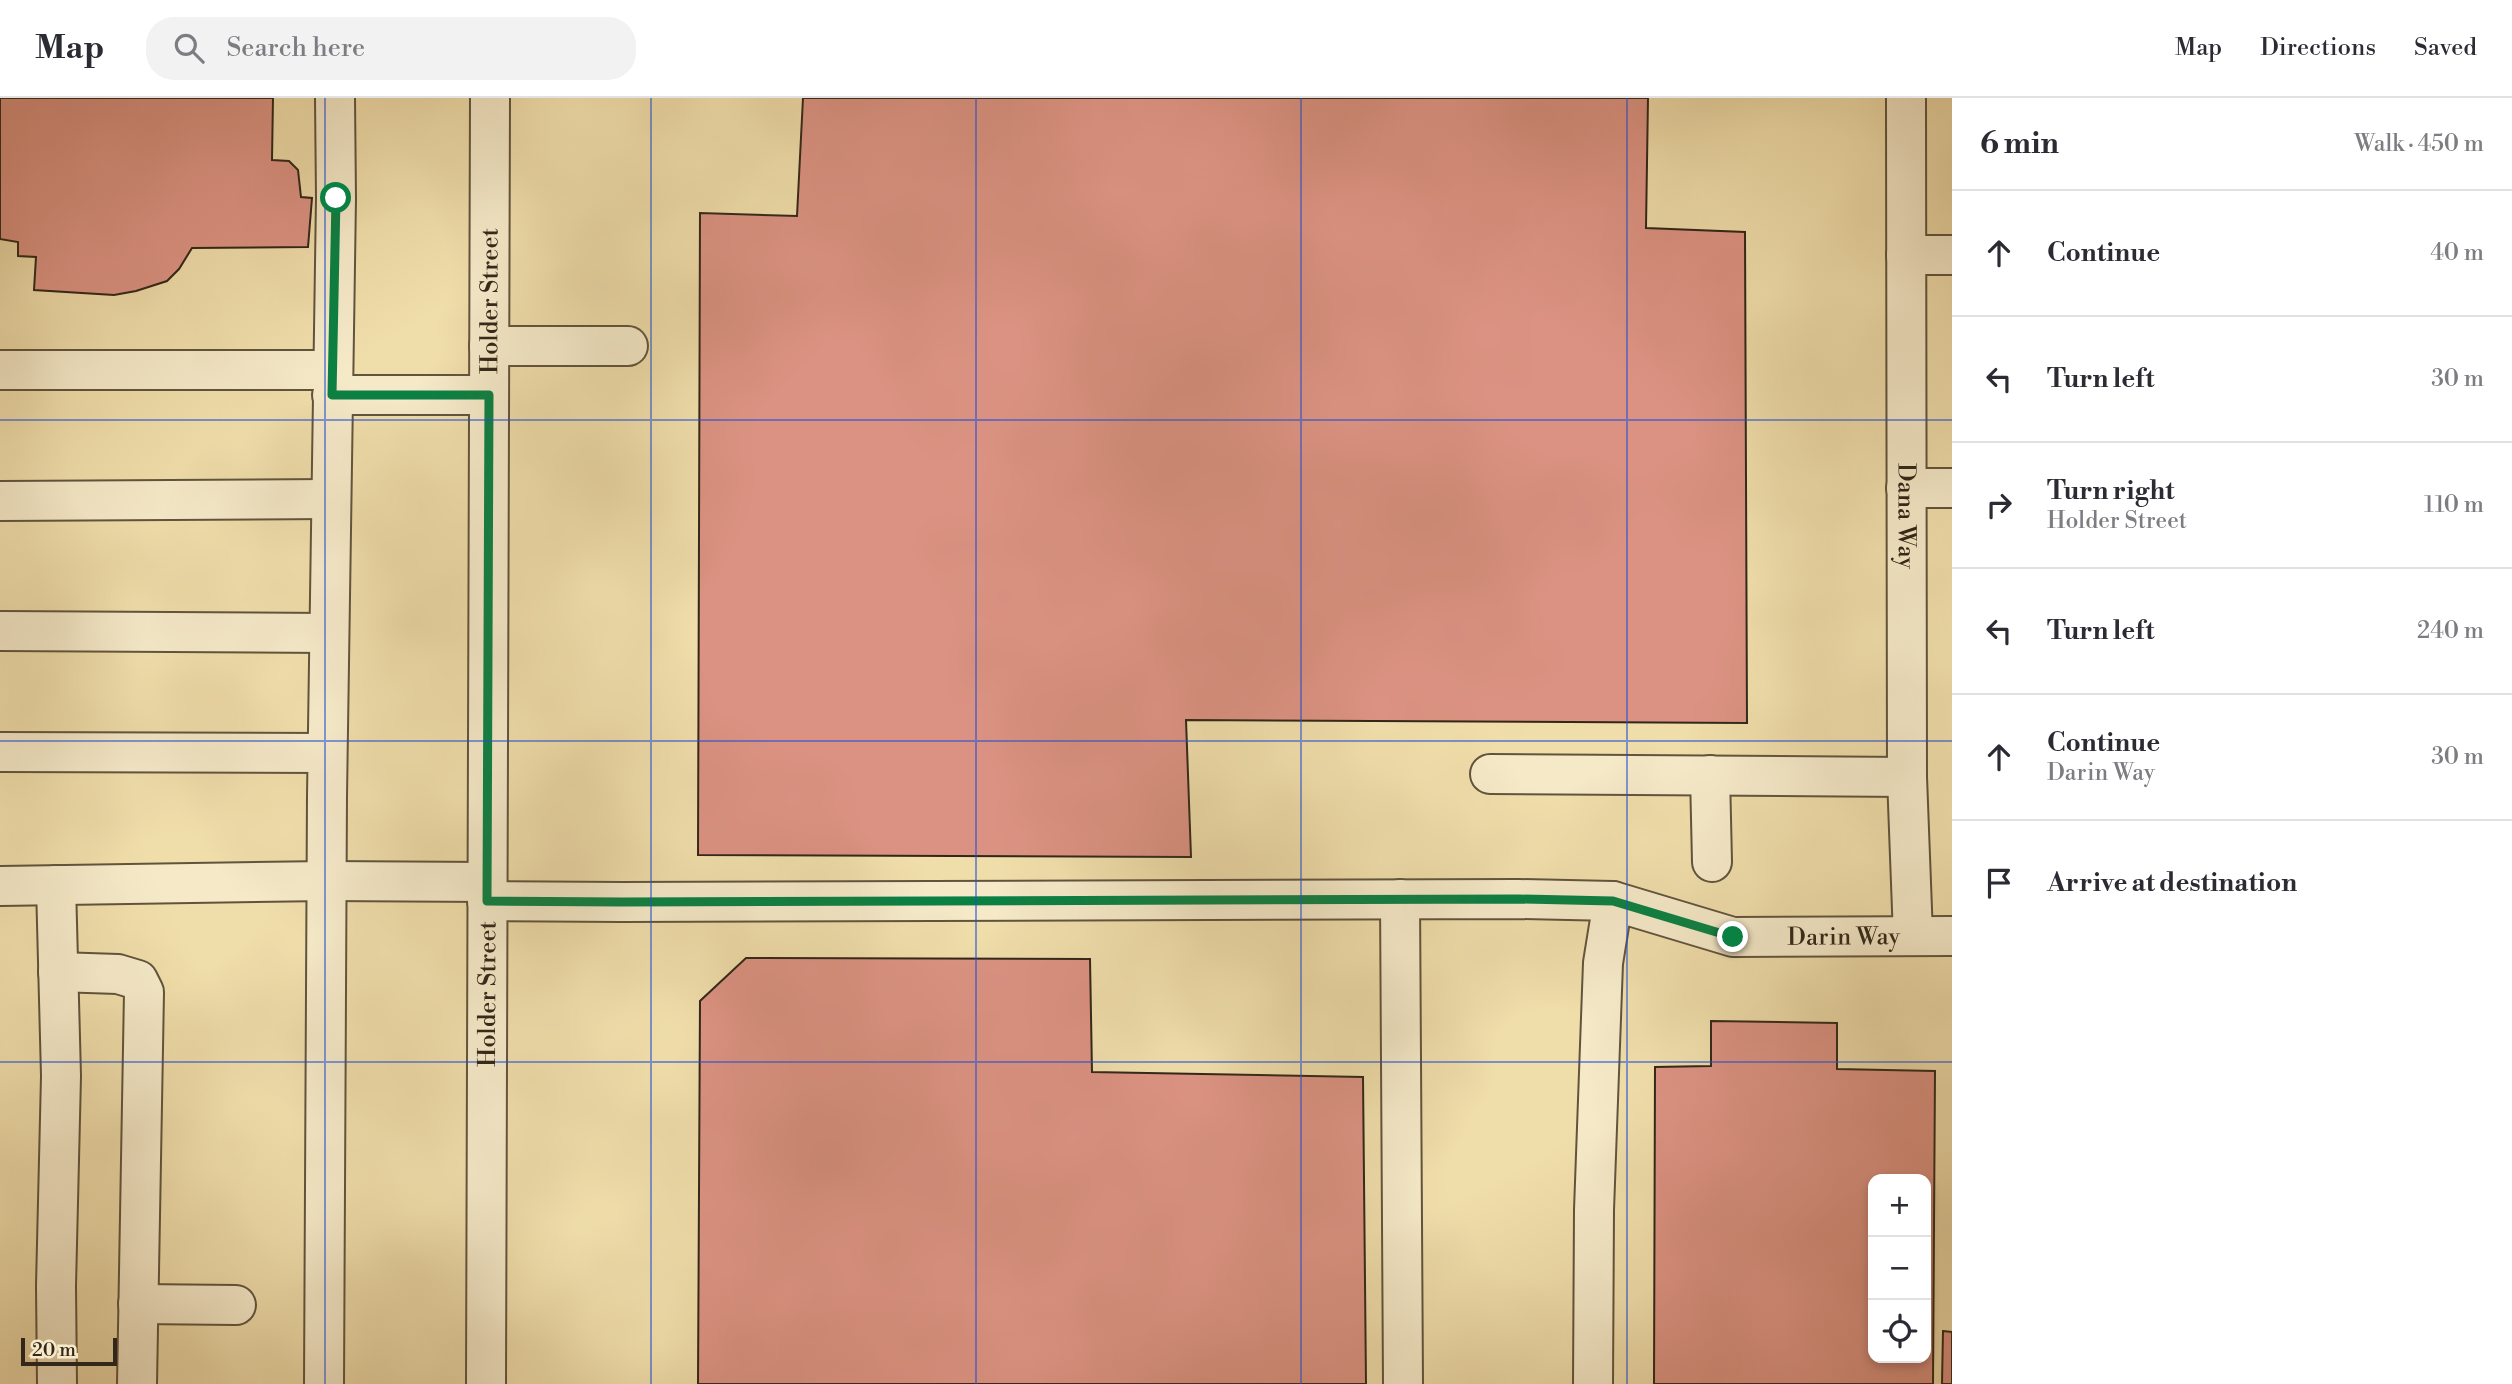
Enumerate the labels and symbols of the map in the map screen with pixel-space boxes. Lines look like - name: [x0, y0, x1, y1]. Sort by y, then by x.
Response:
- route start: [320, 182, 351, 213]
- street label: Holder Street: [475, 227, 506, 374]
- street label: Dana Way: [1891, 463, 1921, 569]
- street label: Holder Street: [473, 920, 503, 1067]
- route end: [1717, 921, 1748, 952]
- street label: Darin Way: [1787, 922, 1900, 953]
- scale bar: [21, 1335, 117, 1367]

